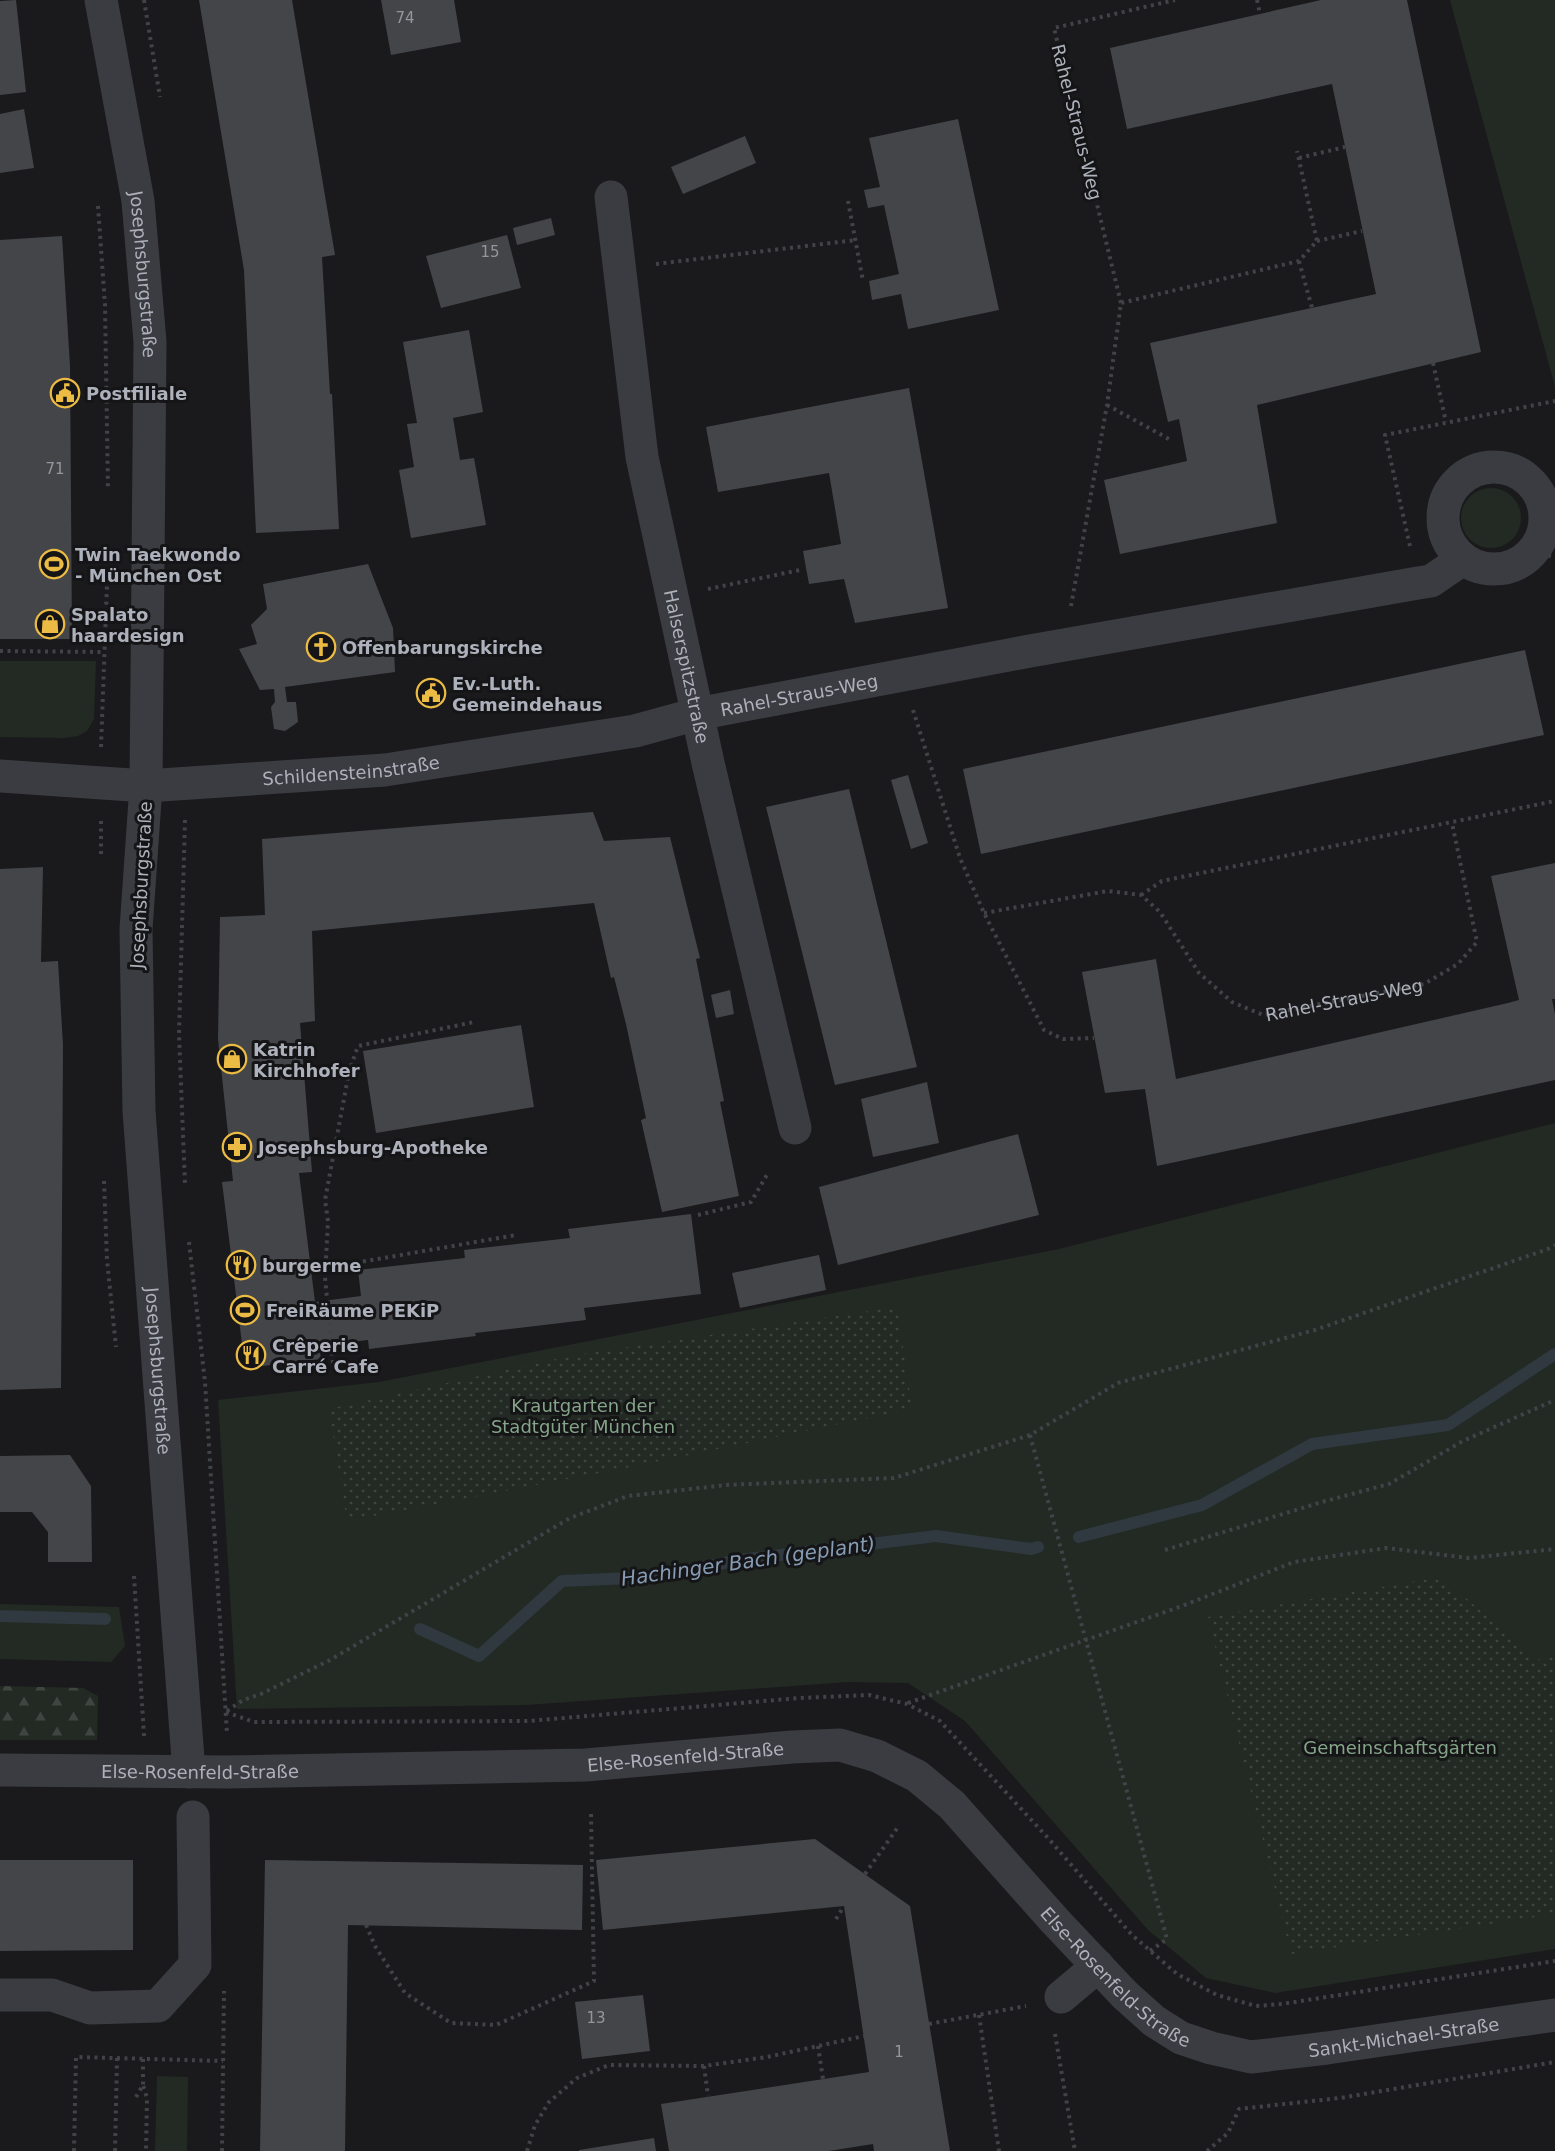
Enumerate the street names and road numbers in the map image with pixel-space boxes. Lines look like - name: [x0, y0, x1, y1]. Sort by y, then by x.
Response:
- street label: Rahel-Straus-Weg: [1047, 42, 1107, 202]
- street label: Josephsburgstraße: [126, 188, 161, 358]
- street label: Halserspitzstraße: [660, 587, 714, 745]
- street label: Rahel-Straus-Weg: [718, 670, 880, 720]
- street label: Schildensteinstraße: [262, 751, 441, 789]
- street label: Josephsburgstraße: [126, 801, 156, 970]
- street label: Rahel-Straus-Weg: [1263, 974, 1424, 1025]
- street label: Josephsburgstraße: [142, 1286, 175, 1455]
- street label: Else-Rosenfeld-Straße: [586, 1737, 785, 1775]
- street label: Else-Rosenfeld-Straße: [101, 1760, 299, 1783]
- street label: Else-Rosenfeld-Straße: [1037, 1902, 1193, 2051]
- street label: Sankt-Michael-Straße: [1307, 2013, 1500, 2061]

